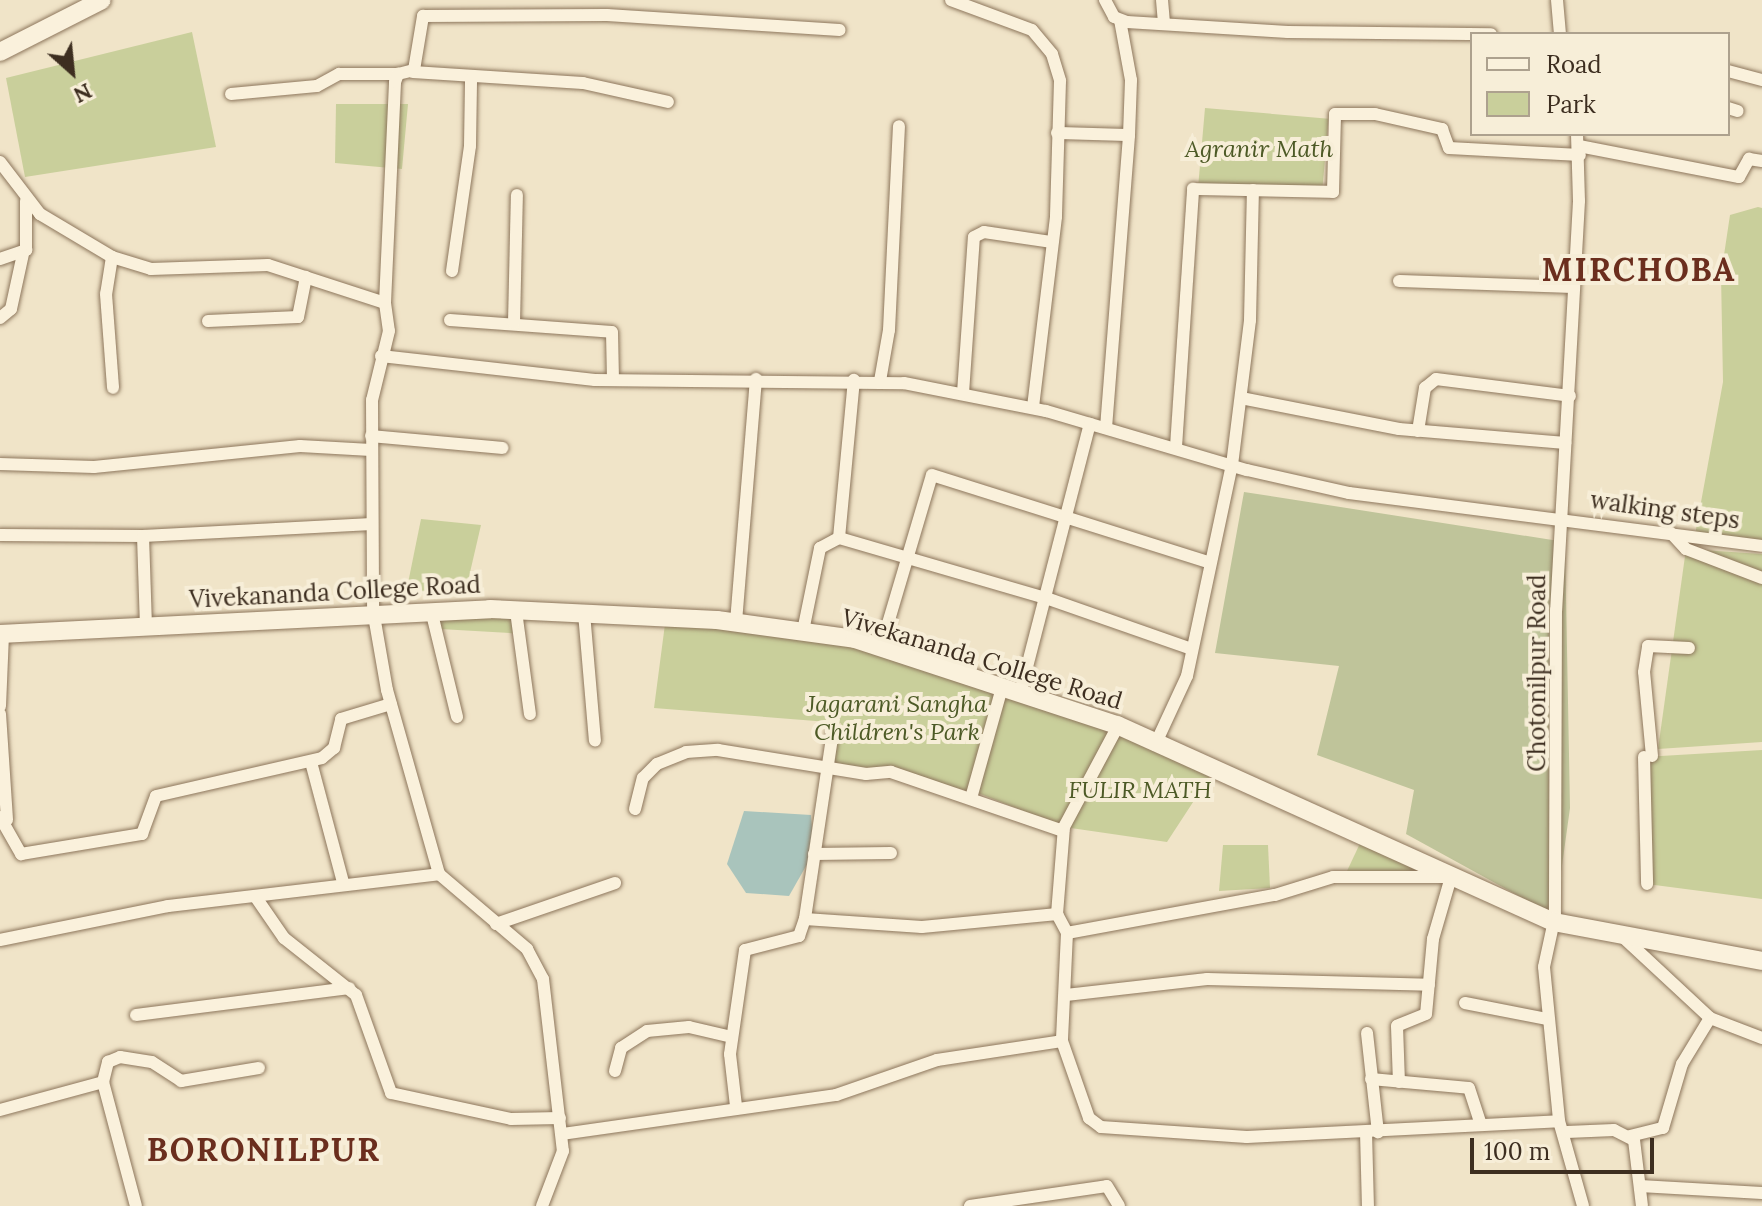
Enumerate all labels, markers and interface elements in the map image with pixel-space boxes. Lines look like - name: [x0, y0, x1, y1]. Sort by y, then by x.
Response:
- north arrow: [32, 32, 112, 112]
- legend: [1470, 32, 1730, 136]
- text: Road: [1546, 49, 1602, 80]
- text: N: [69, 77, 97, 110]
- text: Park: [1546, 89, 1596, 120]
- park label: Agranir Math: [1185, 135, 1333, 163]
- district label: MIRCHOBA: [1541, 251, 1737, 289]
- street label: walking steps: [1588, 485, 1742, 535]
- street label: Vivekananda College Road: [188, 570, 482, 614]
- street label: Chotonilpur Road: [1523, 574, 1551, 772]
- street label: Vivekananda College Road: [838, 603, 1126, 715]
- park label: Jagarani Sangha Children's Park: [807, 690, 987, 746]
- park label: FULIR MATH: [1068, 776, 1212, 804]
- scale bar: [1474, 1122, 1658, 1172]
- district label: BORONILPUR: [147, 1131, 381, 1169]
- text: 100 m: [1484, 1136, 1550, 1167]

